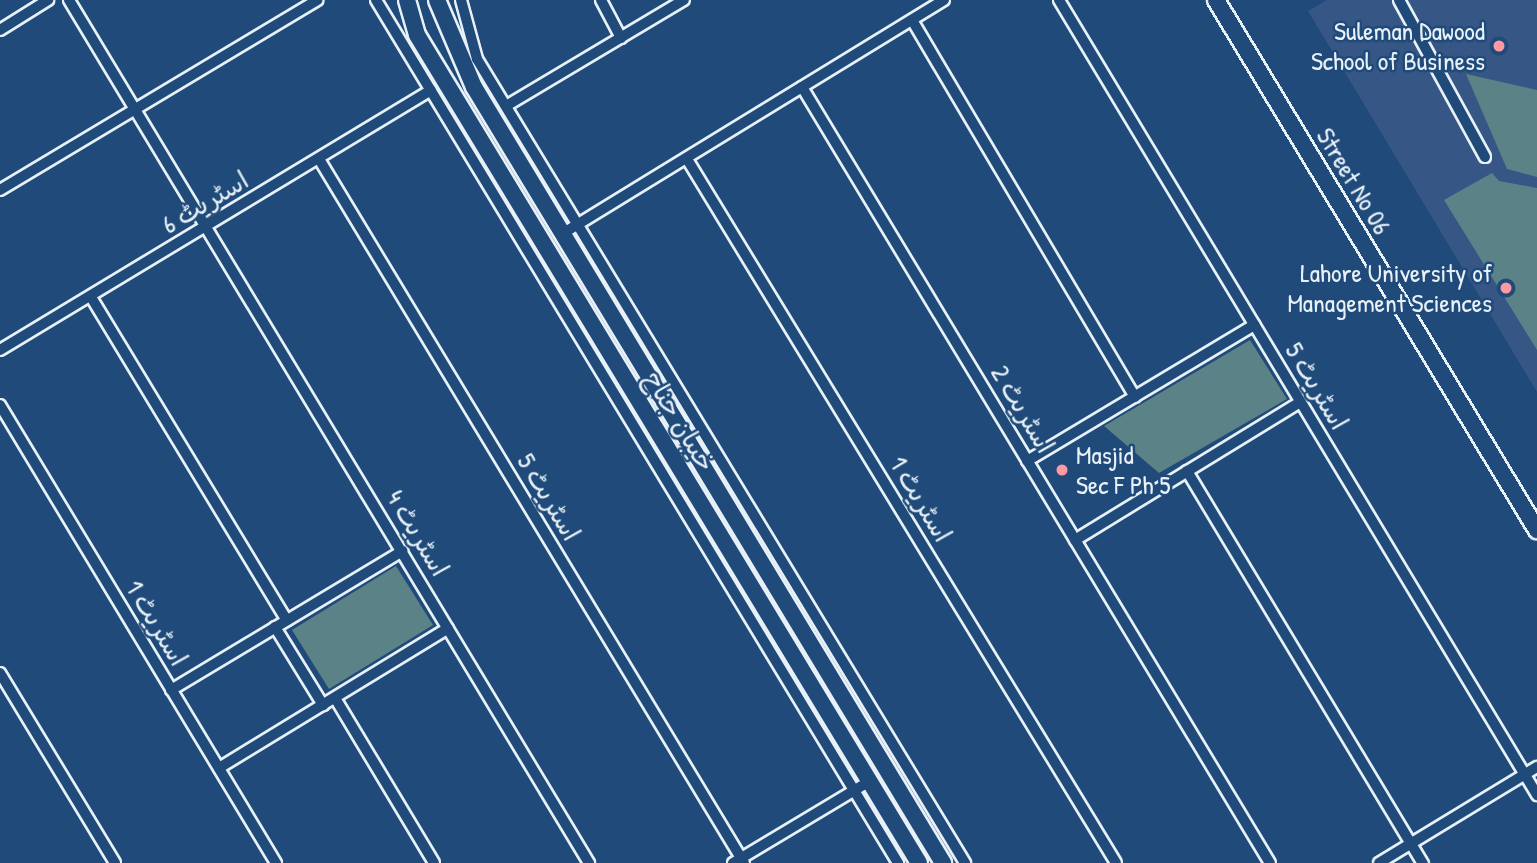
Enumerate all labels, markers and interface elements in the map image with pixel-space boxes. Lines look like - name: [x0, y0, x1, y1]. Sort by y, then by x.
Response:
- place label: Suleman Dawood School of Business: [1311, 15, 1485, 76]
- marker: Suleman Dawood School of Business: [1491, 38, 1507, 54]
- street label: Street No 06: [1310, 122, 1398, 240]
- street label: اسٹریٹ 6: [156, 164, 254, 240]
- place label: Lahore University of Management Sciences: [1287, 257, 1492, 318]
- marker: Lahore University of Management Sciences: [1498, 280, 1514, 296]
- street label: اسٹریٹ 5: [1279, 337, 1355, 435]
- street label: اسٹریٹ 2: [985, 359, 1061, 459]
- street label: خیبان جناح: [638, 365, 722, 477]
- place label: Masjid Sec F Ph 5: [1076, 439, 1170, 500]
- street label: اسٹریٹ 5: [511, 448, 587, 546]
- street label: اسٹریٹ 1: [883, 450, 959, 548]
- marker: Masjid Sec F Ph 5: [1054, 462, 1070, 478]
- street label: اسٹریٹ 4: [380, 484, 456, 582]
- street label: اسٹریٹ 1: [119, 574, 195, 672]

